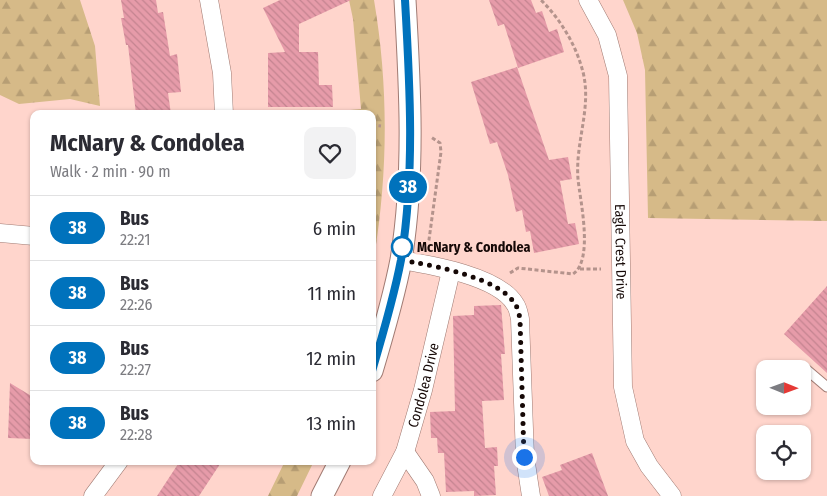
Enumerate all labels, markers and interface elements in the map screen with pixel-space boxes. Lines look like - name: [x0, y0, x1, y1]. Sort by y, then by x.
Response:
- button: heart: [304, 127, 356, 179]
- text: McNary & Condolea: [50, 129, 245, 157]
- text: Walk · 2 min · 90 m: [50, 162, 170, 181]
- line badge: 38: [386, 171, 430, 203]
- text: 38: [399, 176, 417, 198]
- street label: Eagle Crest Drive: [611, 204, 630, 300]
- text: Bus: [120, 207, 149, 230]
- text: 38: [68, 217, 87, 239]
- text: 6 min: [313, 217, 356, 240]
- text: 22:21: [120, 230, 150, 249]
- marker: McNary & Condolea: [391, 236, 413, 258]
- place label: McNary & Condolea: [417, 239, 531, 256]
- text: Bus: [120, 272, 149, 295]
- text: 38: [68, 282, 87, 304]
- text: 11 min: [308, 282, 356, 305]
- text: 22:26: [120, 295, 153, 314]
- text: Bus: [120, 337, 149, 360]
- street label: Condolea Drive: [405, 341, 443, 430]
- text: 38: [68, 347, 87, 369]
- text: 12 min: [306, 347, 356, 370]
- text: 22:27: [120, 360, 151, 379]
- north arrow: [756, 360, 811, 415]
- map controls: [756, 360, 811, 480]
- text: Bus: [120, 402, 149, 425]
- text: 38: [68, 412, 87, 434]
- text: 13 min: [306, 412, 356, 435]
- text: 22:28: [120, 425, 153, 444]
- button: locate: [756, 425, 811, 480]
- your location: [512, 445, 537, 470]

